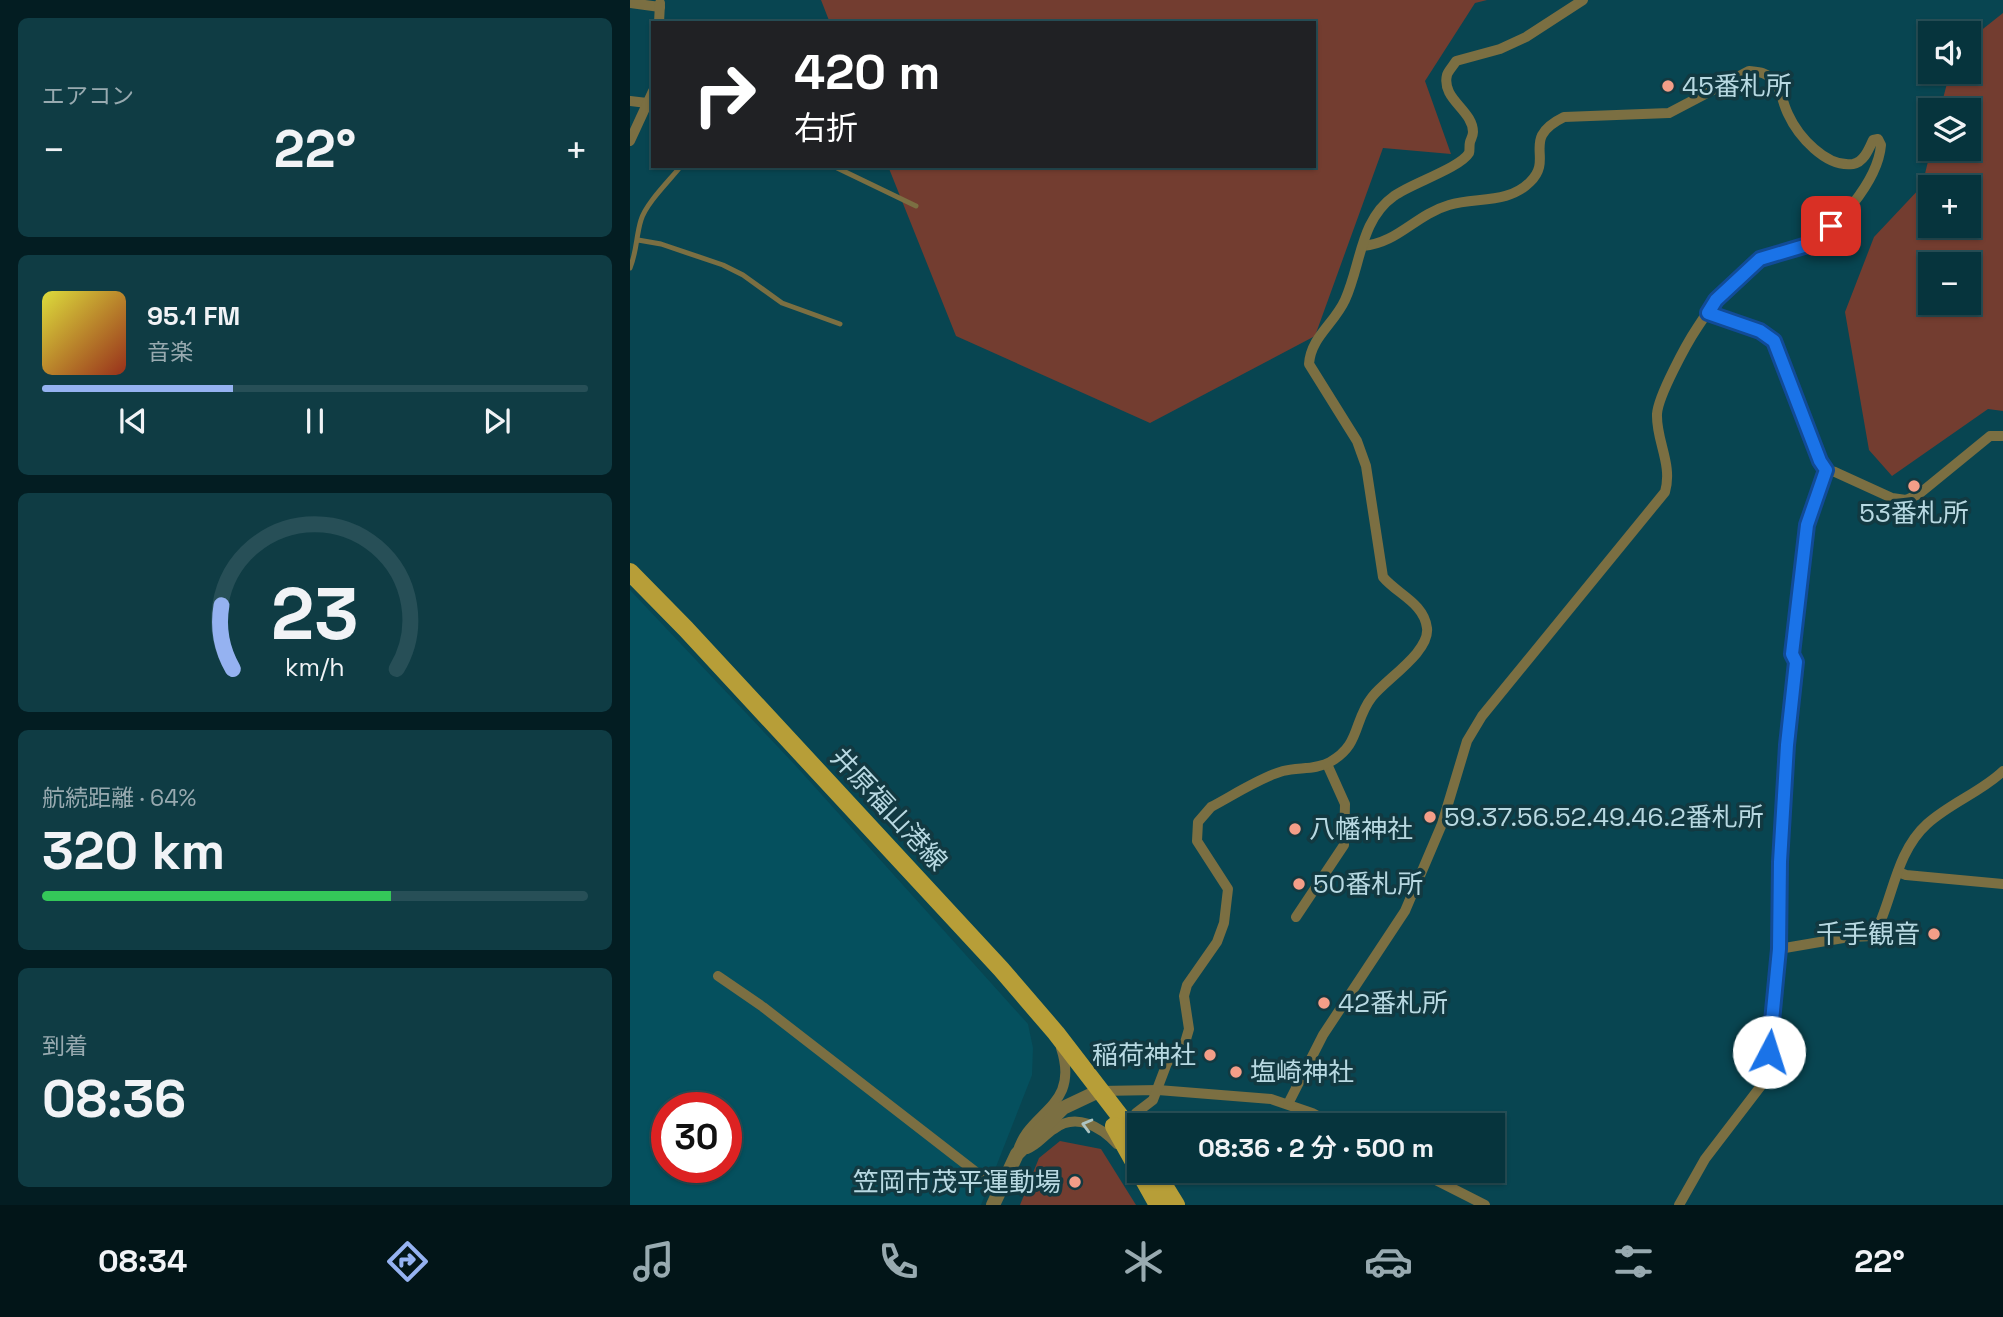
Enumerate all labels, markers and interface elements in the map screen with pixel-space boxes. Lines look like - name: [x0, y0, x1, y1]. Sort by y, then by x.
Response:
- map controls: [1918, 21, 1981, 315]
- button: sound: [1918, 21, 1981, 84]
- text: 420 m: [794, 41, 940, 103]
- icon: right: [679, 49, 770, 140]
- place label: 45番札所: [1682, 69, 1792, 103]
- marker: 45番札所: [1660, 78, 1676, 94]
- text: エアコン: [42, 81, 134, 111]
- button: layers: [1918, 98, 1981, 161]
- text: 右折: [794, 108, 858, 148]
- text: 22°: [274, 116, 356, 182]
- text: −: [42, 126, 66, 174]
- text: +: [564, 126, 588, 174]
- button: +: [1918, 175, 1981, 238]
- pin: [1801, 196, 1861, 256]
- icon: arrive: [1812, 207, 1850, 245]
- button: −: [1918, 252, 1981, 315]
- text: 95.1 FM: [147, 299, 240, 333]
- text: 音楽: [147, 337, 193, 367]
- icon: previous: [114, 402, 152, 440]
- icon: pause: [296, 402, 334, 440]
- icon: next: [478, 402, 516, 440]
- marker: 53番札所: [1906, 478, 1922, 494]
- place label: 53番札所: [1859, 496, 1969, 530]
- text: 23: [271, 567, 359, 660]
- text: km/h: [285, 650, 345, 682]
- street label: 井原福山港線: [823, 740, 955, 878]
- text: 航続距離 · 64%: [42, 783, 196, 813]
- place label: 59.37.56.52.49.46.2番札所: [1444, 800, 1764, 834]
- marker: 59.37.56.52.49.46.2番札所: [1422, 809, 1438, 825]
- place label: 八幡神社: [1309, 812, 1413, 846]
- text: 320 km: [42, 818, 225, 884]
- marker: 八幡神社: [1287, 821, 1303, 837]
- place label: 50番札所: [1313, 867, 1423, 901]
- marker: 50番札所: [1291, 876, 1307, 892]
- place label: 千手観音: [1816, 917, 1920, 951]
- marker: 千手観音: [1926, 926, 1942, 942]
- place label: 42番札所: [1338, 986, 1448, 1020]
- marker: 42番札所: [1316, 995, 1332, 1011]
- position arrow: [1732, 1015, 1806, 1089]
- text: 到着: [42, 1031, 88, 1061]
- place label: 稲荷神社: [1092, 1038, 1196, 1072]
- marker: 稲荷神社: [1202, 1047, 1218, 1063]
- place label: 塩崎神社: [1250, 1055, 1354, 1089]
- marker: 塩崎神社: [1228, 1064, 1244, 1080]
- text: 08:36: [42, 1066, 186, 1132]
- speed limit sign: 30: [651, 1092, 742, 1183]
- one-way arrow: [1081, 1119, 1093, 1133]
- text: 08:36 · 2 分 · 500 m: [1198, 1131, 1434, 1165]
- place label: 笠岡市茂平運動場: [853, 1165, 1061, 1199]
- marker: 笠岡市茂平運動場: [1067, 1174, 1083, 1190]
- icon: directions: [383, 1237, 432, 1286]
- icon: music: [629, 1237, 678, 1286]
- icon: phone: [874, 1237, 923, 1286]
- icon: climate: [1119, 1237, 1168, 1286]
- icon: car: [1364, 1237, 1413, 1286]
- icon: filters: [1609, 1237, 1658, 1286]
- text: 08:34: [98, 1241, 187, 1281]
- text: 22°: [1854, 1241, 1905, 1281]

